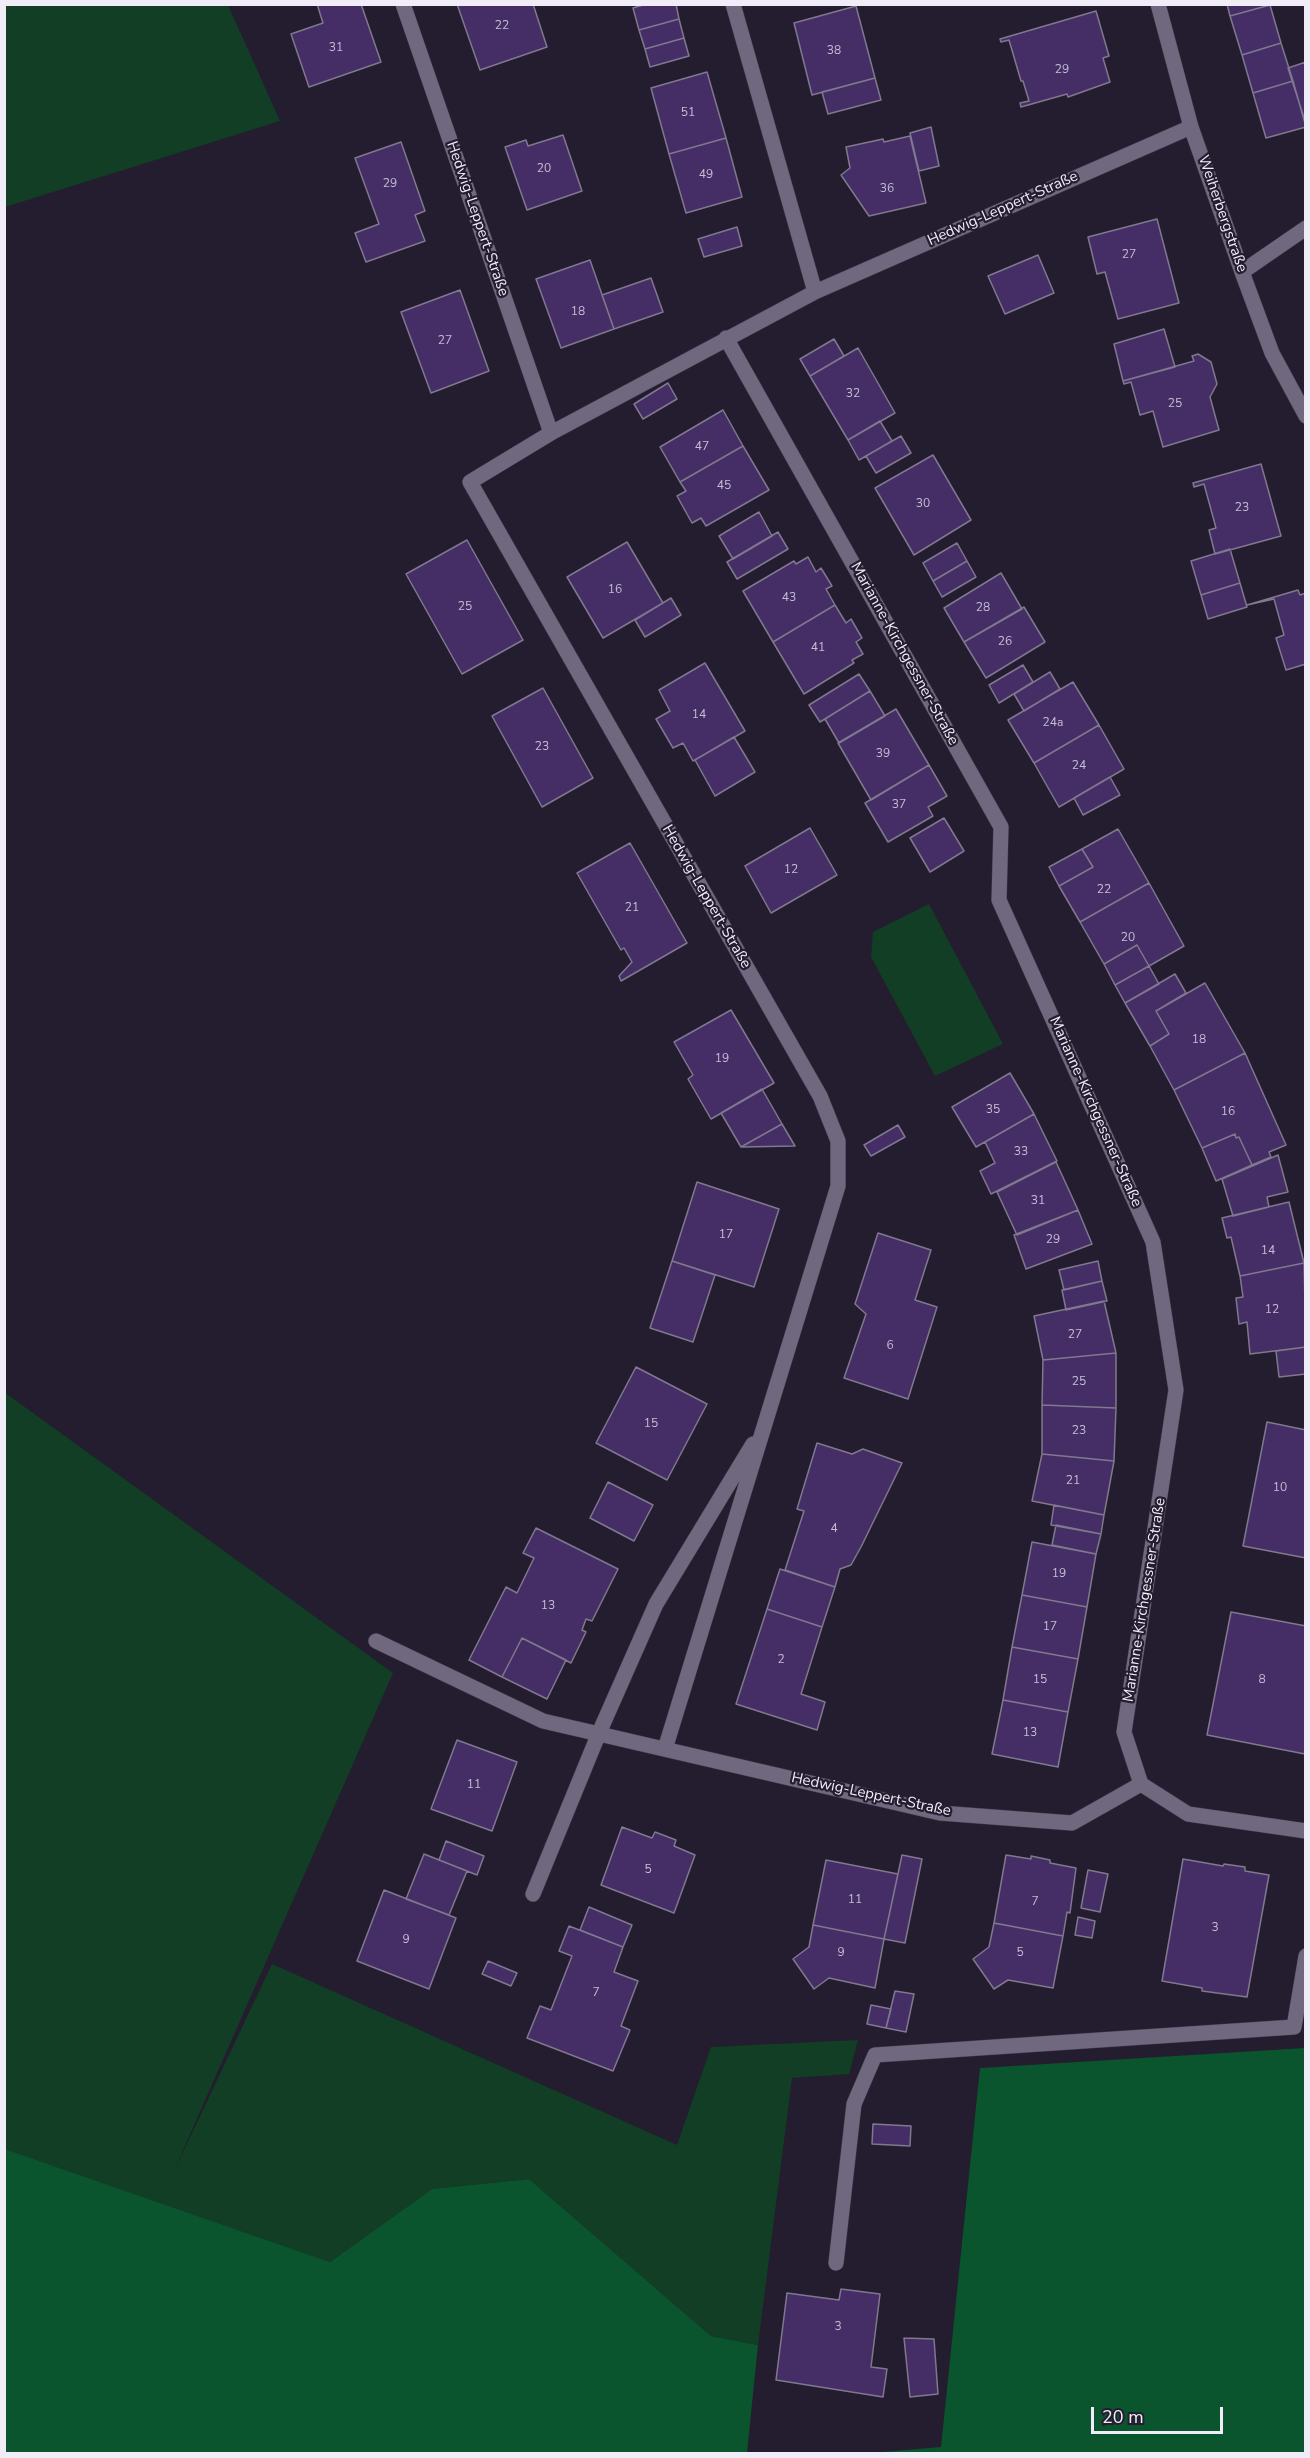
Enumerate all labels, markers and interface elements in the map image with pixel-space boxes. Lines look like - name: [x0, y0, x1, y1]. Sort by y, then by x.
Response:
- house number: 22: [495, 19, 509, 33]
- house number: 31: [329, 41, 343, 55]
- house number: 38: [827, 44, 841, 58]
- house number: 29: [1055, 63, 1069, 77]
- house number: 51: [681, 106, 695, 120]
- street label: Hedwig-Leppert-Straße: [442, 139, 512, 299]
- street label: Weiherbergstraße: [1194, 153, 1250, 275]
- house number: 20: [537, 162, 551, 176]
- house number: 49: [699, 168, 713, 182]
- street label: Hedwig-Leppert-Straße: [925, 168, 1081, 250]
- house number: 29: [383, 177, 397, 191]
- house number: 36: [880, 182, 894, 196]
- house number: 27: [1122, 248, 1136, 262]
- house number: 18: [571, 305, 585, 319]
- house number: 27: [438, 334, 452, 348]
- house number: 32: [846, 387, 860, 401]
- house number: 25: [1168, 397, 1182, 411]
- house number: 47: [695, 440, 709, 454]
- house number: 45: [717, 479, 731, 493]
- house number: 30: [916, 497, 930, 511]
- house number: 23: [1235, 501, 1249, 515]
- street label: Marianne-Kirchgessner-Straße: [846, 559, 962, 749]
- house number: 16: [608, 583, 622, 597]
- house number: 43: [782, 591, 796, 605]
- house number: 25: [458, 600, 472, 614]
- house number: 28: [976, 601, 990, 615]
- house number: 26: [998, 635, 1012, 649]
- house number: 41: [811, 641, 825, 655]
- house number: 14: [692, 708, 706, 722]
- house number: 24a: [1043, 716, 1063, 730]
- house number: 23: [535, 740, 549, 754]
- house number: 39: [876, 747, 890, 761]
- house number: 24: [1072, 759, 1086, 773]
- house number: 37: [892, 798, 906, 812]
- street label: Hedwig-Leppert-Straße: [658, 822, 754, 972]
- house number: 12: [784, 863, 798, 877]
- house number: 22: [1097, 883, 1111, 897]
- house number: 21: [625, 901, 639, 915]
- house number: 20: [1121, 931, 1135, 945]
- street label: Marianne-Kirchgessner-Straße: [1045, 1014, 1145, 1210]
- house number: 18: [1192, 1033, 1206, 1047]
- house number: 19: [715, 1052, 729, 1066]
- house number: 35: [986, 1103, 1000, 1117]
- house number: 16: [1221, 1105, 1235, 1119]
- house number: 33: [1014, 1145, 1028, 1159]
- house number: 31: [1031, 1194, 1045, 1208]
- house number: 17: [719, 1228, 733, 1242]
- house number: 29: [1046, 1233, 1060, 1247]
- house number: 14: [1261, 1244, 1275, 1258]
- house number: 12: [1265, 1303, 1279, 1317]
- house number: 27: [1068, 1328, 1082, 1342]
- house number: 6: [886, 1339, 894, 1353]
- house number: 25: [1072, 1375, 1086, 1389]
- house number: 15: [644, 1417, 658, 1431]
- house number: 23: [1072, 1424, 1086, 1438]
- house number: 21: [1066, 1474, 1080, 1488]
- house number: 10: [1273, 1481, 1287, 1495]
- street label: Marianne-Kirchgessner-Straße: [1120, 1497, 1170, 1703]
- house number: 4: [830, 1522, 838, 1536]
- house number: 19: [1052, 1567, 1066, 1581]
- house number: 13: [541, 1599, 555, 1613]
- house number: 17: [1043, 1620, 1057, 1634]
- house number: 2: [777, 1653, 785, 1667]
- house number: 15: [1033, 1673, 1047, 1687]
- house number: 8: [1258, 1673, 1266, 1687]
- house number: 13: [1023, 1726, 1037, 1740]
- street label: Hedwig-Leppert-Straße: [790, 1769, 952, 1821]
- house number: 11: [467, 1778, 481, 1792]
- house number: 5: [644, 1863, 652, 1877]
- house number: 11: [848, 1893, 862, 1907]
- house number: 7: [1031, 1895, 1039, 1909]
- house number: 3: [1211, 1921, 1219, 1935]
- house number: 9: [402, 1933, 410, 1947]
- house number: 9: [837, 1946, 845, 1960]
- house number: 5: [1016, 1946, 1024, 1960]
- house number: 7: [592, 1986, 600, 2000]
- house number: 3: [834, 2320, 842, 2334]
- scale bar: [1094, 2395, 1226, 2433]
- text: 20 m: [1102, 2405, 1144, 2429]

